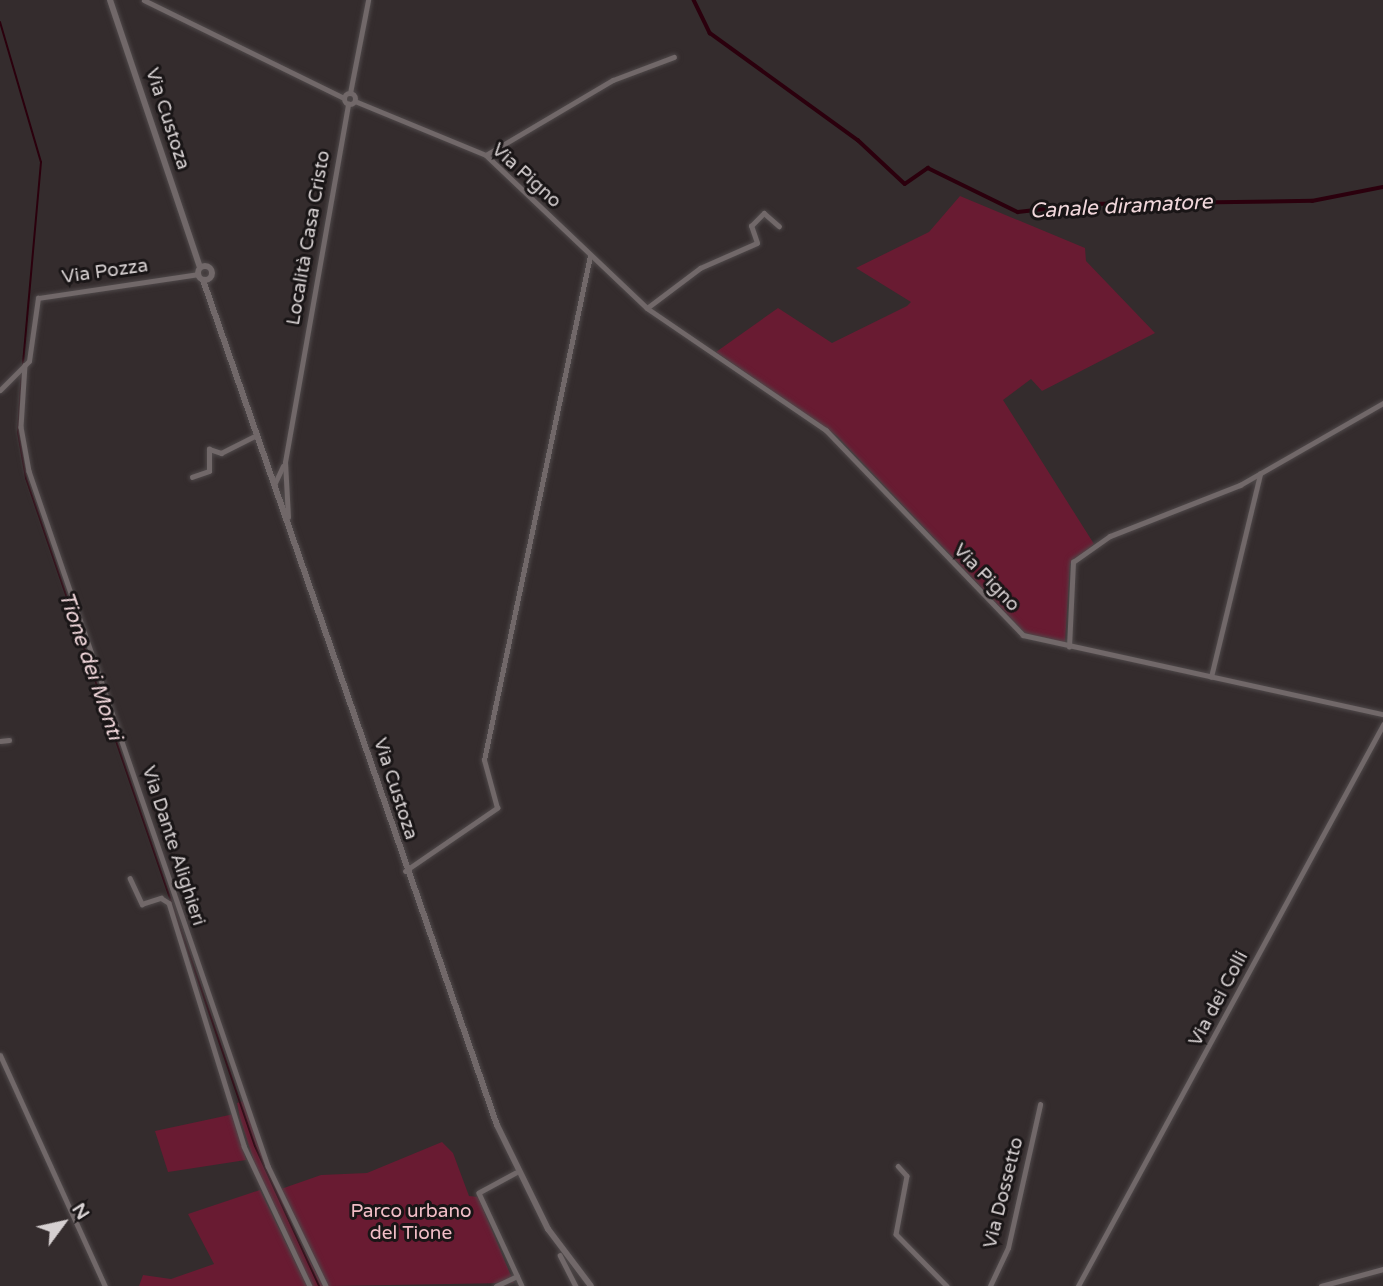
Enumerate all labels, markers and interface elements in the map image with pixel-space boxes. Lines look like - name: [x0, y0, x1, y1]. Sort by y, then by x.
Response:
- street label: Via Custoza: [140, 65, 194, 173]
- street label: Via Pigno: [486, 139, 566, 213]
- street label: Località Casa Cristo: [282, 149, 336, 327]
- water label: Canale diramatore: [1029, 190, 1213, 224]
- street label: Via Pozza: [60, 255, 150, 289]
- street label: Via Pigno: [948, 539, 1024, 617]
- water label: Tione dei Monti: [53, 589, 127, 743]
- street label: Via Custoza: [368, 735, 422, 843]
- street label: Via Dante Alighieri: [136, 763, 210, 929]
- street label: Via dei Colli: [1184, 948, 1254, 1050]
- street label: Via Dossetto: [979, 1135, 1029, 1251]
- north arrow: [28, 1188, 98, 1258]
- text: N: [67, 1199, 94, 1224]
- park label: Parco urbano del Tione: [350, 1201, 472, 1245]

